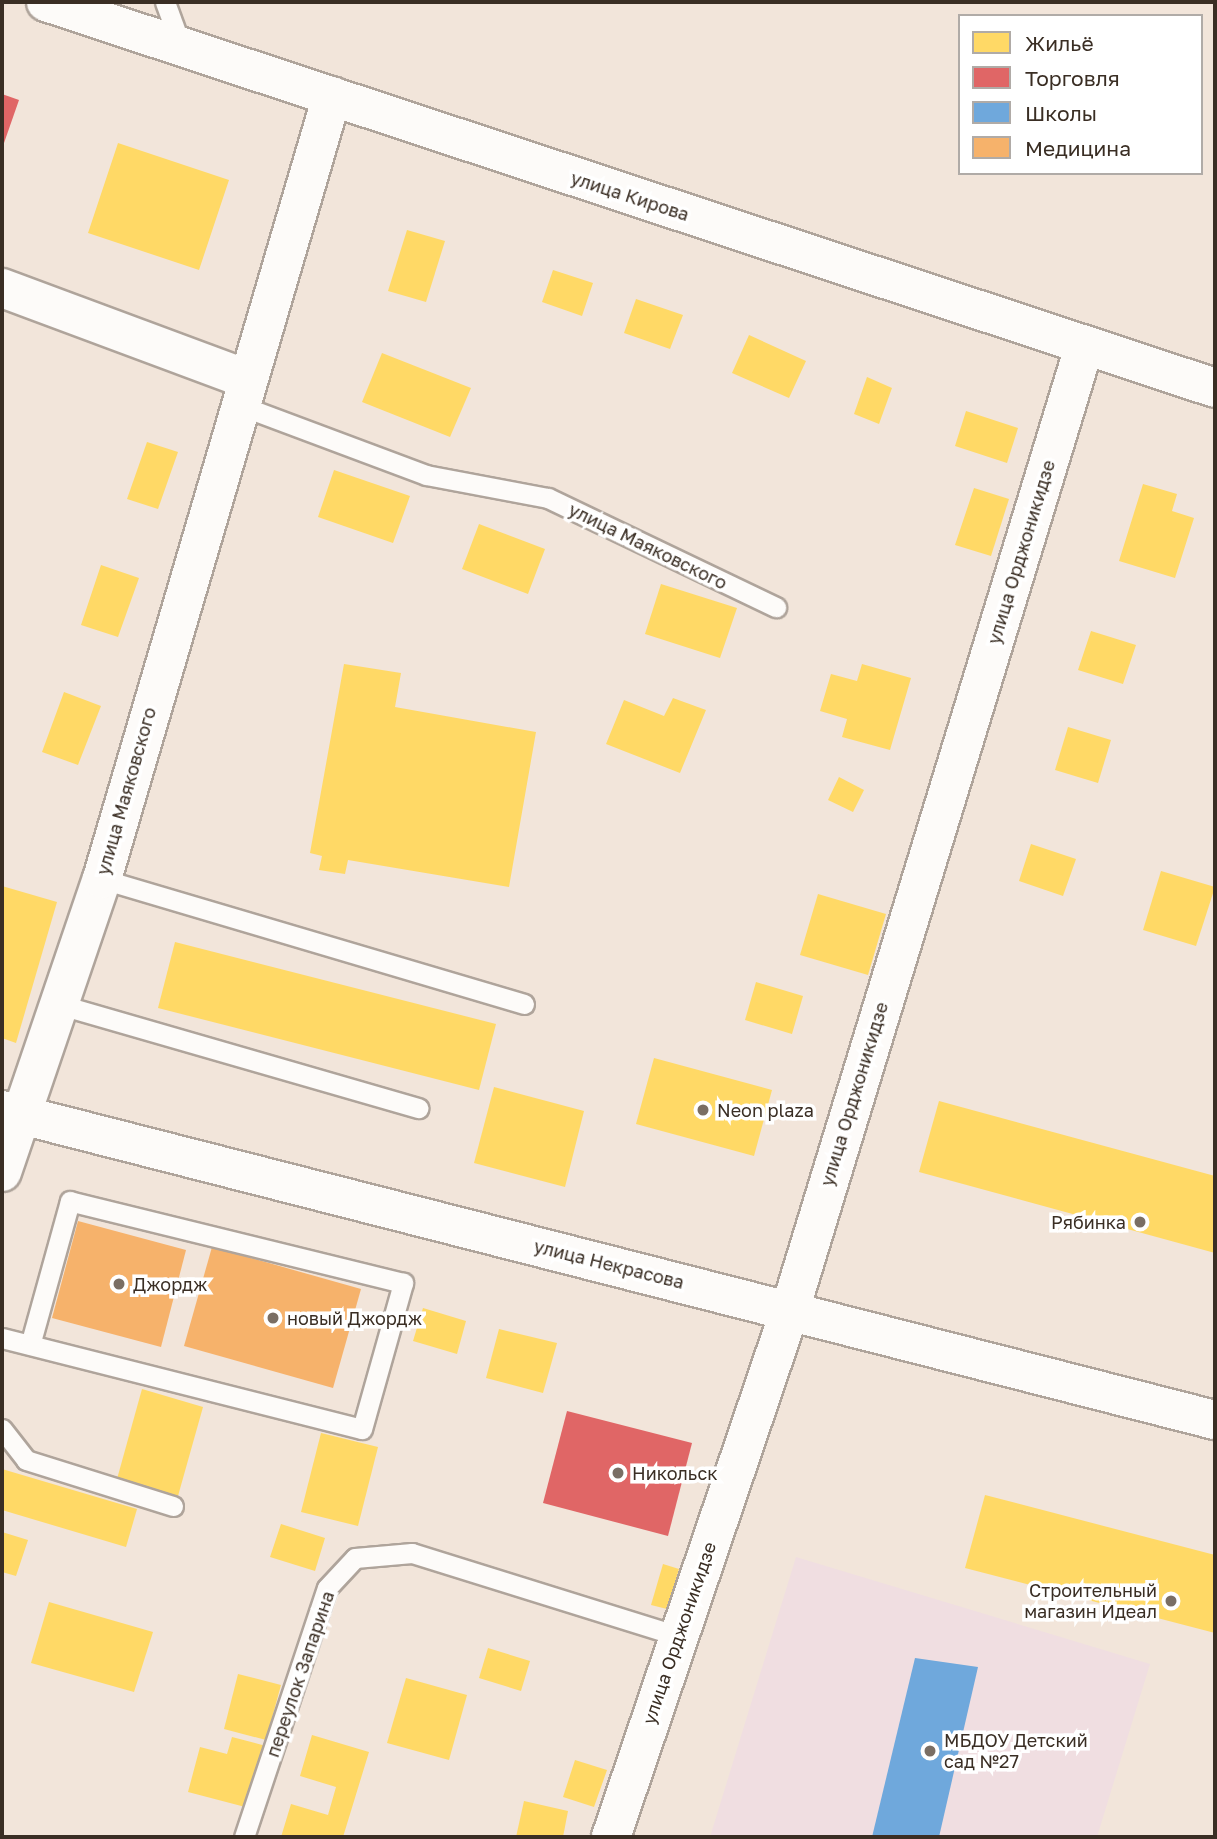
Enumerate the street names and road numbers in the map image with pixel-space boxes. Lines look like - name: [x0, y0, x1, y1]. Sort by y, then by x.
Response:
- street label: улица Кирова: [568, 167, 692, 225]
- street label: улица Орджоникидзе: [983, 457, 1059, 647]
- street label: улица Маяковского: [565, 498, 731, 594]
- street label: улица Маяковского: [92, 705, 160, 877]
- street label: улица Орджоникидзе: [816, 999, 892, 1189]
- street label: улица Некрасова: [532, 1235, 686, 1293]
- street label: улица Орджоникидзе: [638, 1539, 720, 1727]
- street label: переулок Запарина: [261, 1588, 339, 1760]

